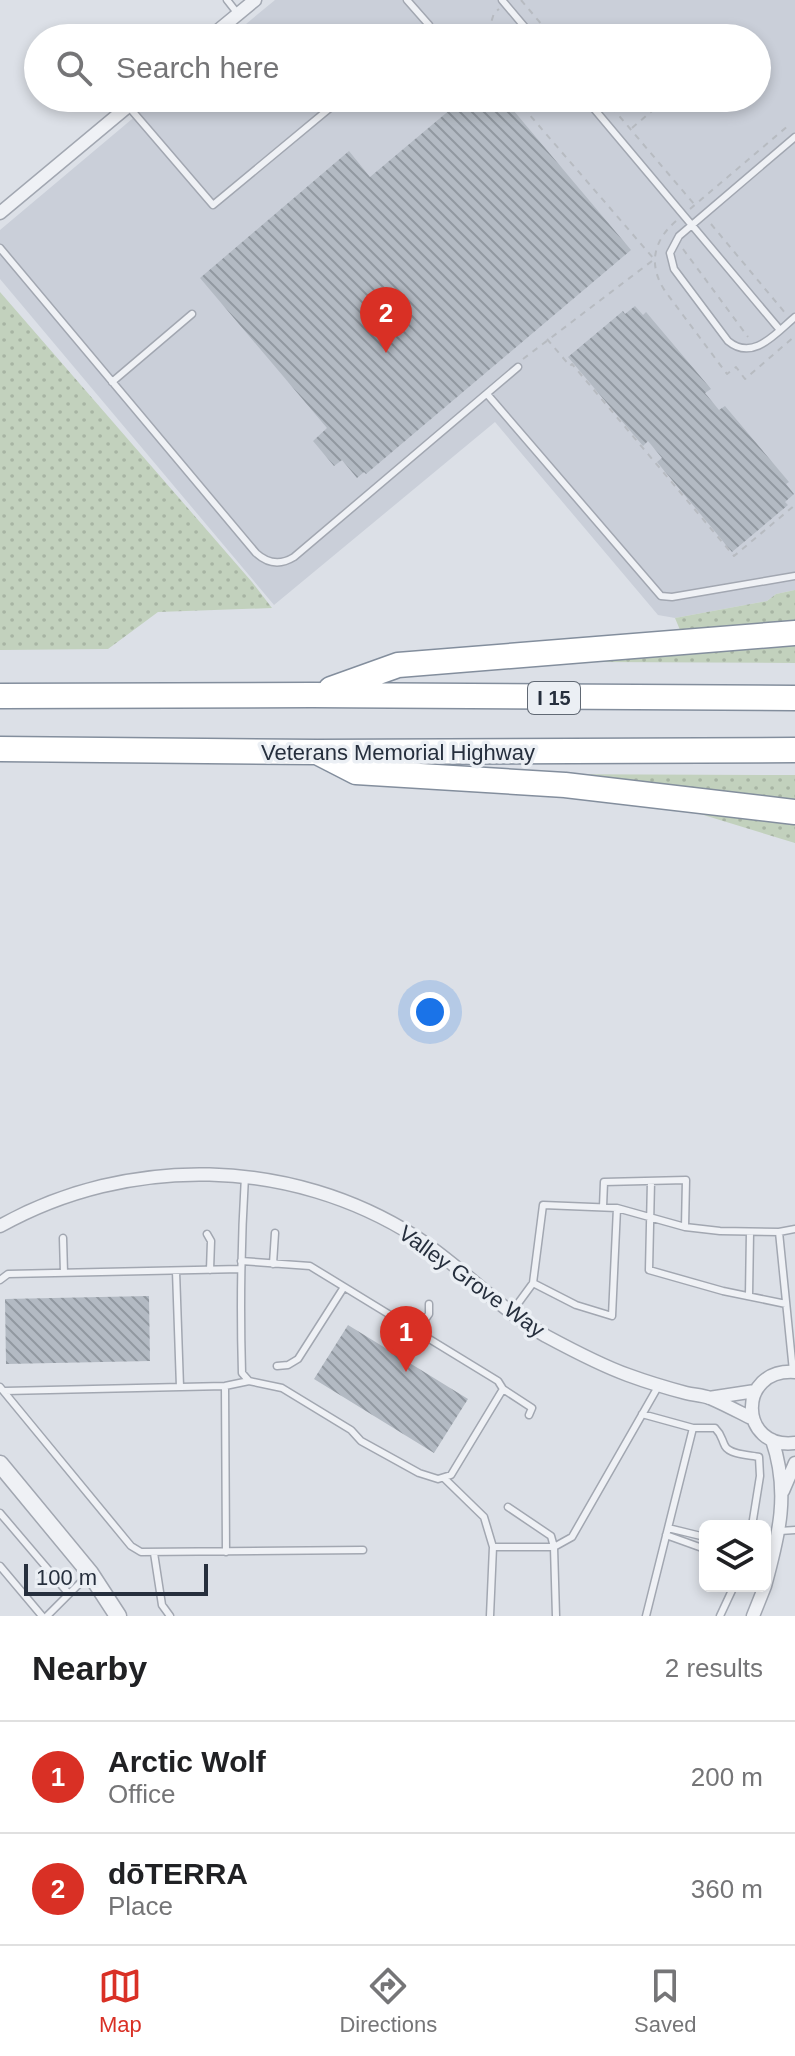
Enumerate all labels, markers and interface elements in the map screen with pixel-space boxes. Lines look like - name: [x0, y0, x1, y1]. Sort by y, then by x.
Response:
- search box: [24, 24, 771, 112]
- icon: search: [52, 46, 96, 90]
- text: Search here: [116, 51, 279, 84]
- pin: 2: [360, 287, 412, 353]
- road number: I 15: [528, 682, 580, 714]
- street label: Veterans Memorial Highway: [261, 740, 535, 765]
- your location: [410, 992, 450, 1032]
- street label: Valley Grove Way: [394, 1220, 549, 1343]
- pin: 1: [380, 1306, 432, 1372]
- map controls: [699, 1520, 771, 1592]
- button: layers: [699, 1520, 771, 1592]
- scale bar: [24, 1560, 208, 1596]
- text: 100 m: [36, 1565, 97, 1590]
- text: Nearby: [32, 1649, 147, 1687]
- text: 2 results: [665, 1653, 763, 1683]
- text: Arctic Wolf: [108, 1745, 266, 1778]
- text: 1: [51, 1762, 65, 1792]
- text: 200 m: [691, 1762, 763, 1792]
- text: Office: [108, 1779, 175, 1809]
- text: dōTERRA: [108, 1857, 248, 1890]
- text: 2: [51, 1874, 65, 1904]
- text: 360 m: [691, 1874, 763, 1904]
- text: Place: [108, 1891, 173, 1921]
- tab: Map: [98, 1964, 142, 2038]
- tab: Directions: [339, 1964, 437, 2038]
- tab: Saved: [634, 1964, 697, 2038]

